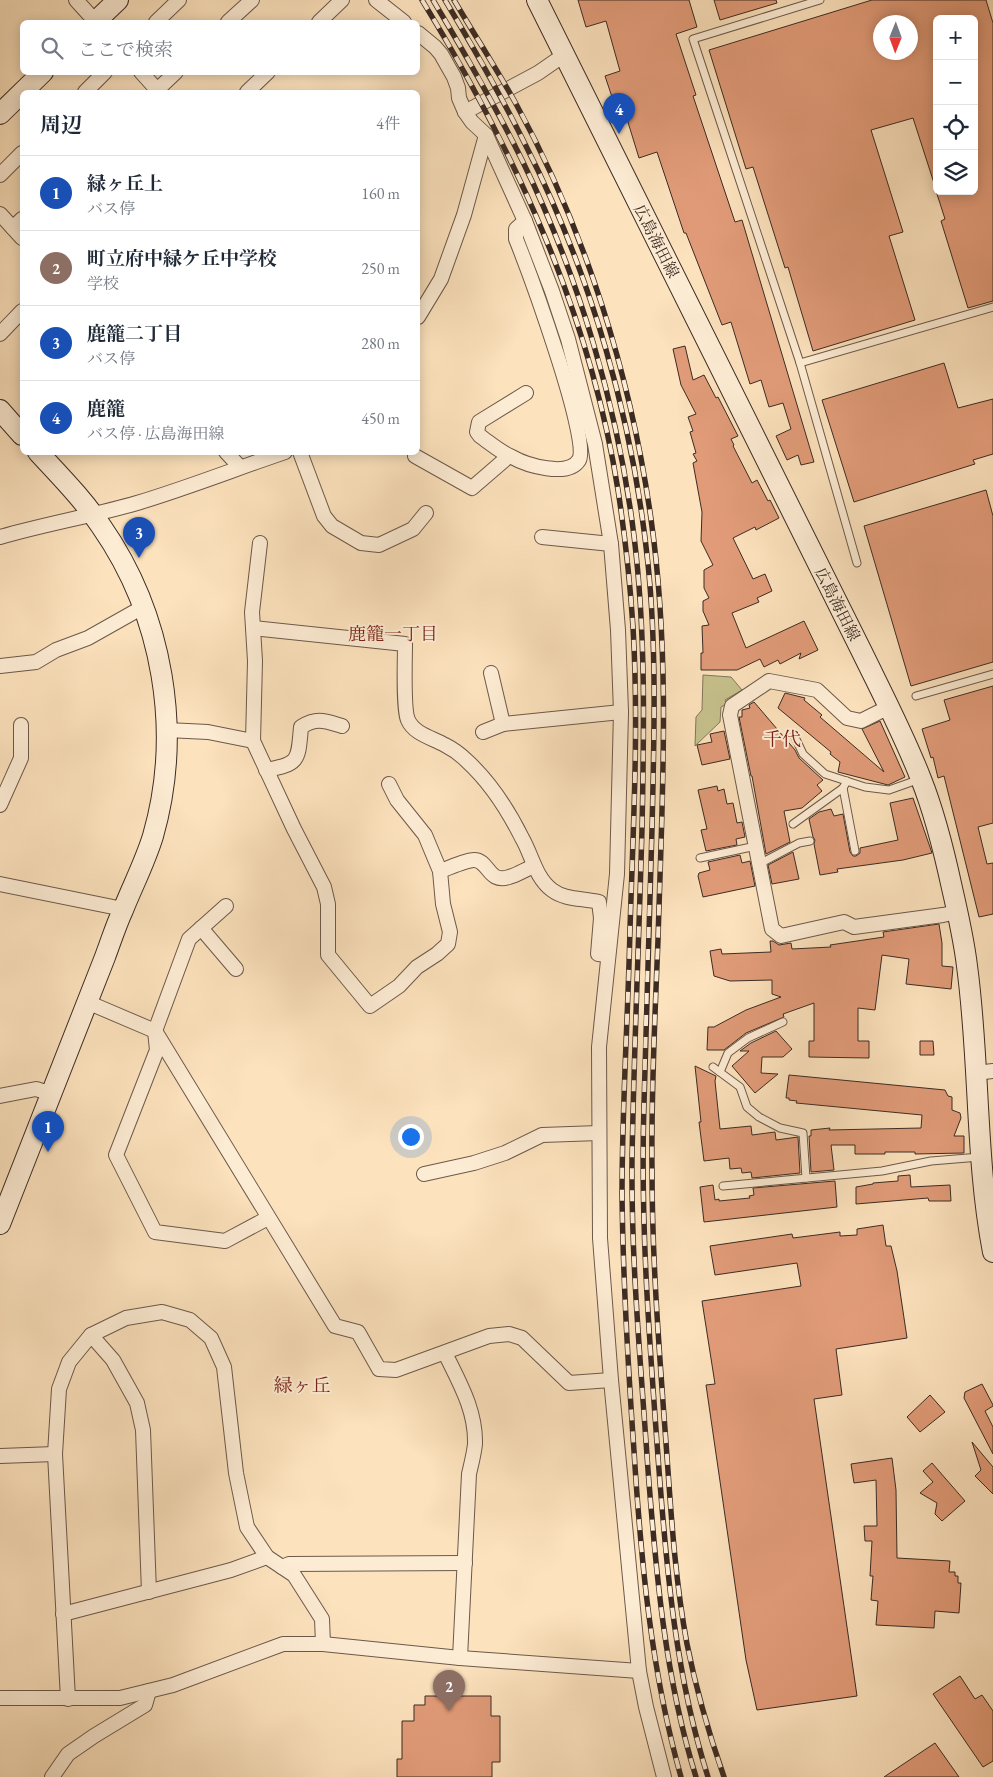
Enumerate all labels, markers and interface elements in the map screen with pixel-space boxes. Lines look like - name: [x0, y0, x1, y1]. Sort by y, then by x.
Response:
- north arrow: [873, 15, 918, 60]
- map controls: [933, 15, 978, 195]
- button: +: [933, 15, 978, 60]
- search box: [20, 20, 420, 75]
- icon: search: [38, 34, 66, 62]
- text: ここで検索: [78, 37, 173, 62]
- button: −: [933, 60, 978, 105]
- pin: 4: [603, 93, 635, 134]
- button: locate: [933, 105, 978, 150]
- text: 周辺: [40, 111, 82, 138]
- text: 4件: [376, 113, 400, 134]
- button: layers: [933, 150, 978, 195]
- text: 緑ヶ丘上: [87, 171, 163, 196]
- text: 1: [52, 183, 60, 204]
- text: 160 m: [361, 183, 400, 204]
- text: バス停: [87, 198, 135, 219]
- street label: 広島海田線: [629, 201, 684, 282]
- text: 町立府中緑ケ丘中学校: [87, 246, 277, 271]
- text: 2: [52, 258, 60, 279]
- text: 250 m: [361, 258, 400, 279]
- text: 学校: [87, 273, 119, 294]
- text: 鹿籠二丁目: [87, 321, 182, 346]
- text: 3: [52, 333, 60, 354]
- text: 280 m: [361, 333, 400, 354]
- text: バス停: [87, 348, 135, 369]
- text: 鹿籠: [87, 396, 125, 421]
- text: 4: [52, 408, 60, 429]
- text: 450 m: [361, 408, 400, 429]
- text: バス停 · 広島海田線: [87, 423, 225, 444]
- pin: 3: [123, 517, 155, 558]
- street label: 広島海田線: [810, 564, 865, 645]
- district label: 鹿籠一丁目: [348, 622, 438, 645]
- district label: 千代: [763, 727, 801, 752]
- pin: 1: [32, 1111, 64, 1152]
- your location: [398, 1124, 424, 1150]
- district label: 緑ヶ丘: [273, 1373, 331, 1398]
- pin: 2: [433, 1670, 465, 1711]

